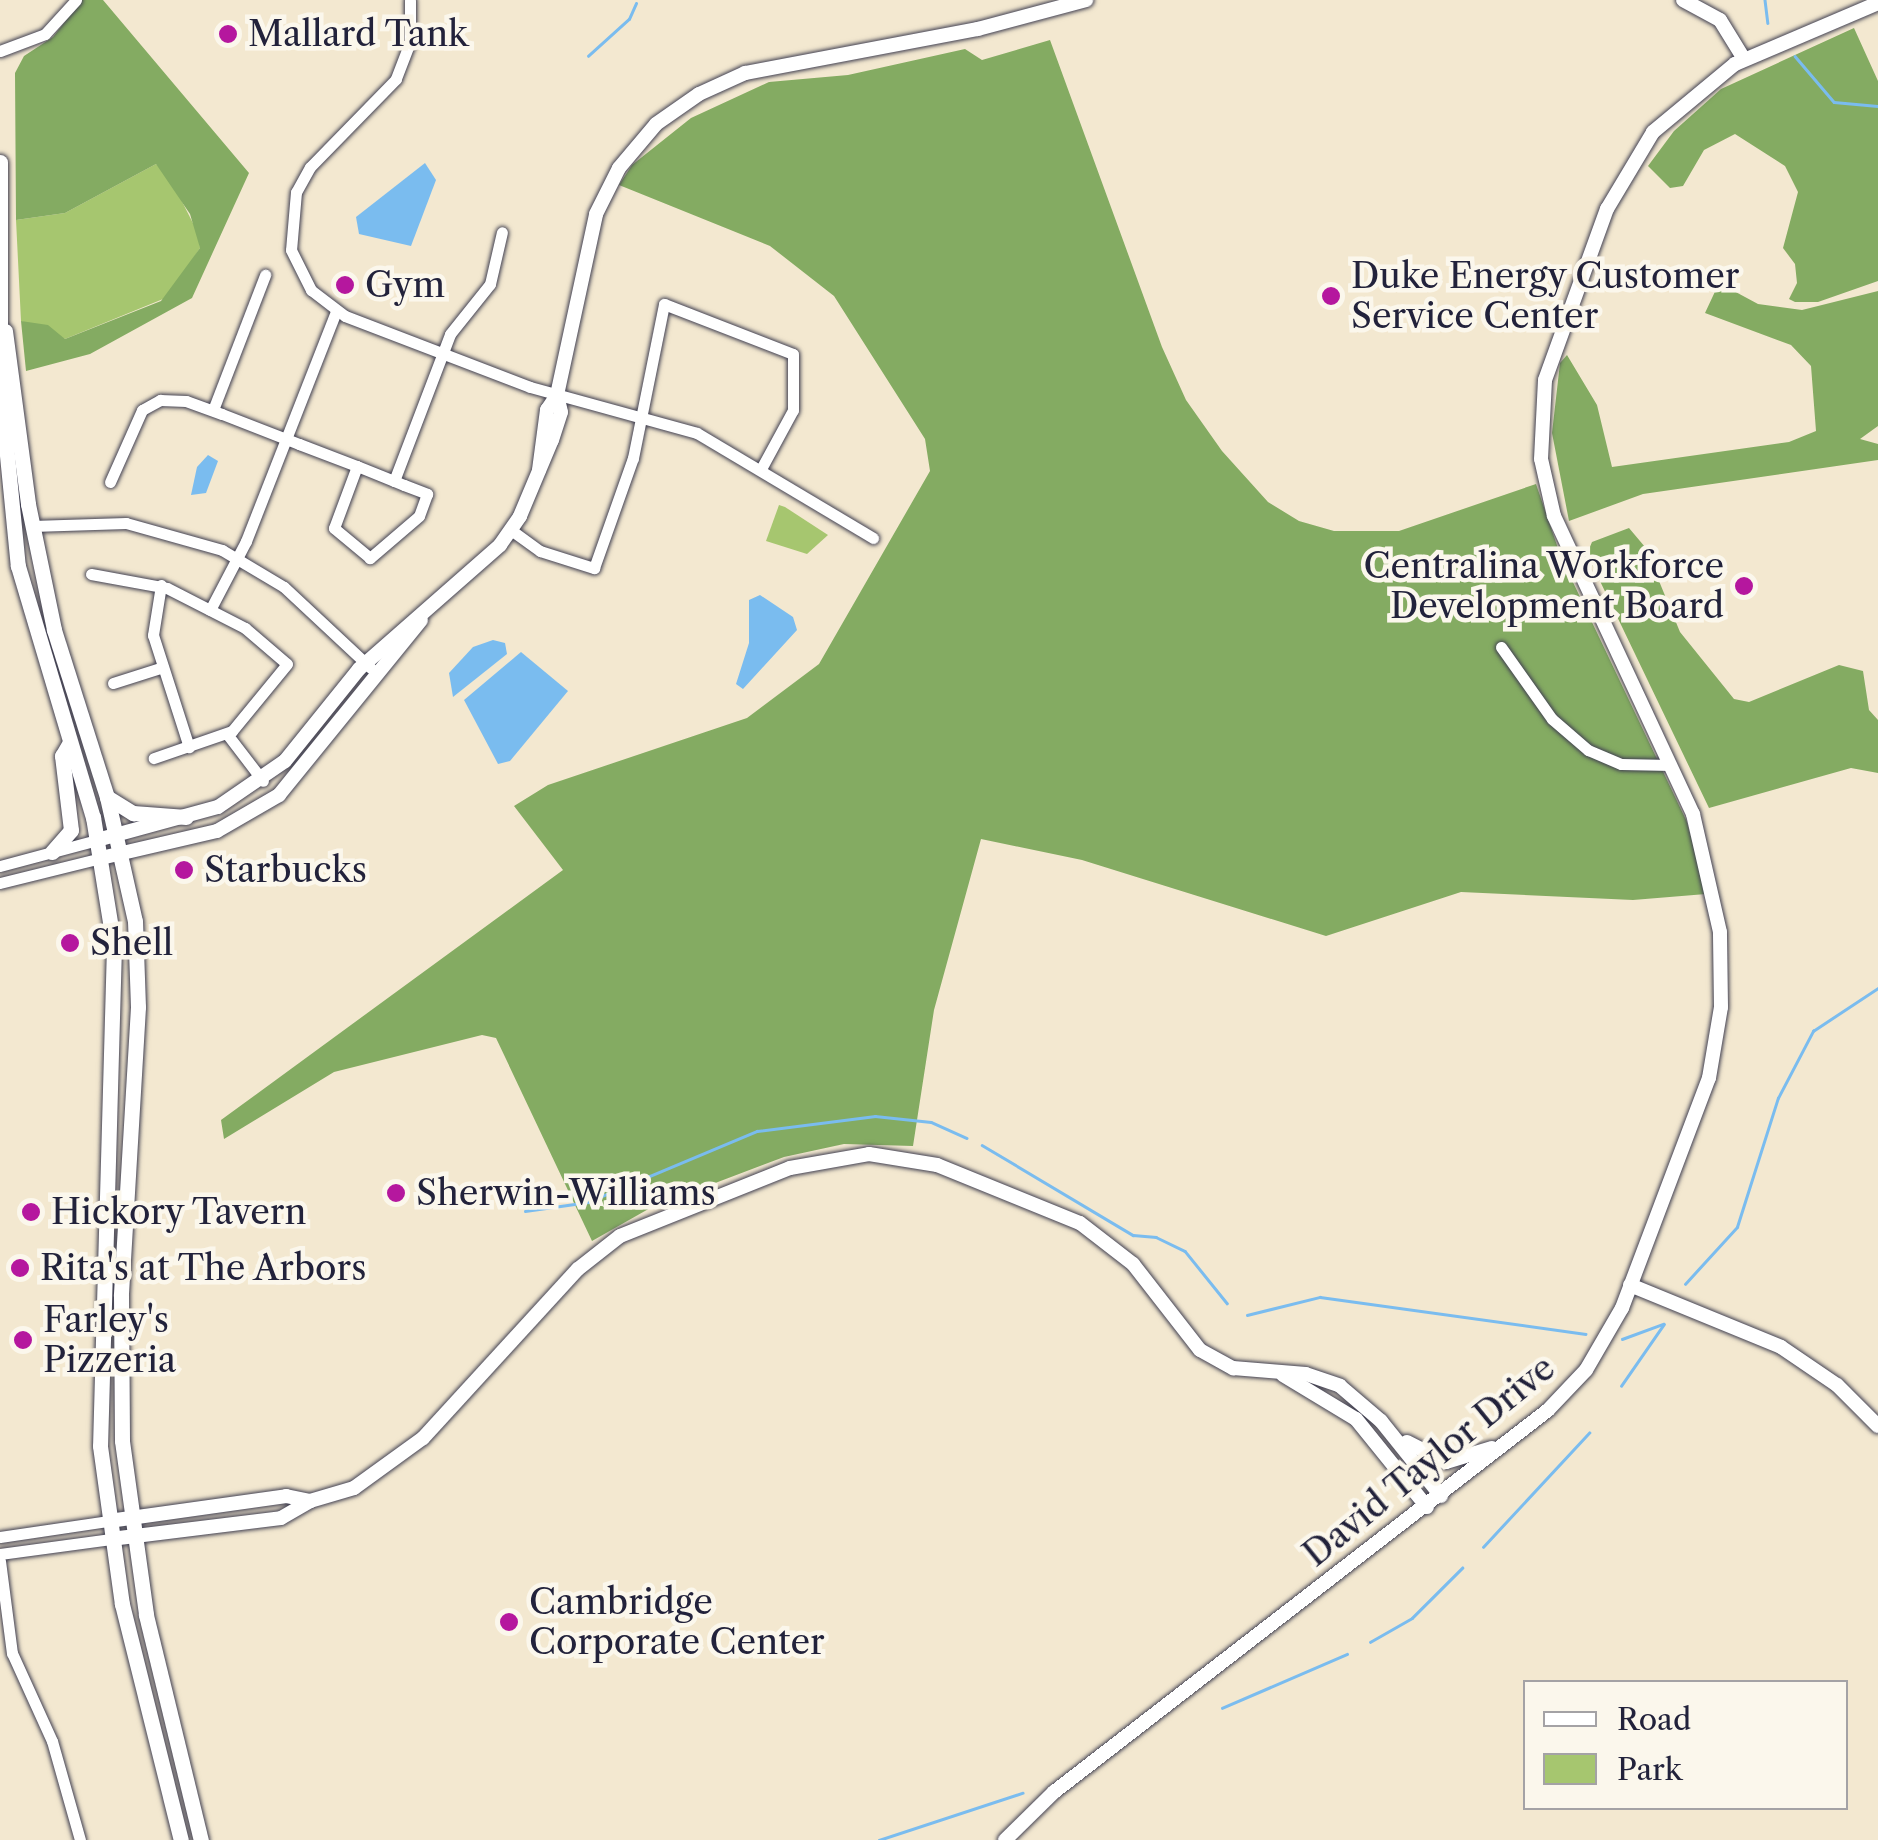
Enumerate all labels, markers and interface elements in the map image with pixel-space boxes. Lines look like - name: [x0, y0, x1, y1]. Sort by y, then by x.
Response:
- place label: Mallard Tank: [248, 13, 469, 55]
- marker: Mallard Tank: [217, 23, 239, 45]
- place label: Duke Energy Customer Service Center: [1351, 255, 1741, 337]
- place label: Gym: [365, 264, 445, 306]
- marker: Gym: [334, 274, 356, 296]
- marker: Duke Energy Customer Service Center: [1320, 285, 1342, 307]
- place label: Centralina Workforce Development Board: [1362, 545, 1724, 627]
- marker: Centralina Workforce Development Board: [1733, 575, 1755, 597]
- place label: Starbucks: [204, 849, 367, 891]
- marker: Starbucks: [173, 859, 195, 881]
- place label: Shell: [90, 922, 173, 964]
- marker: Shell: [59, 932, 81, 954]
- place label: Sherwin-Williams: [416, 1172, 716, 1214]
- marker: Sherwin-Williams: [385, 1182, 407, 1204]
- place label: Hickory Tavern: [51, 1191, 309, 1233]
- marker: Hickory Tavern: [20, 1201, 42, 1223]
- place label: Rita's at The Arbors: [40, 1247, 369, 1289]
- marker: Rita's at The Arbors: [9, 1257, 31, 1279]
- place label: Farley's Pizzeria: [43, 1299, 176, 1381]
- marker: Farley's Pizzeria: [12, 1329, 34, 1351]
- street label: David Taylor Drive: [1294, 1346, 1564, 1576]
- place label: Cambridge Corporate Center: [529, 1581, 825, 1663]
- marker: Cambridge Corporate Center: [498, 1611, 520, 1633]
- legend: [1523, 1680, 1848, 1810]
- text: Road: [1617, 1701, 1691, 1738]
- text: Park: [1617, 1751, 1682, 1788]

